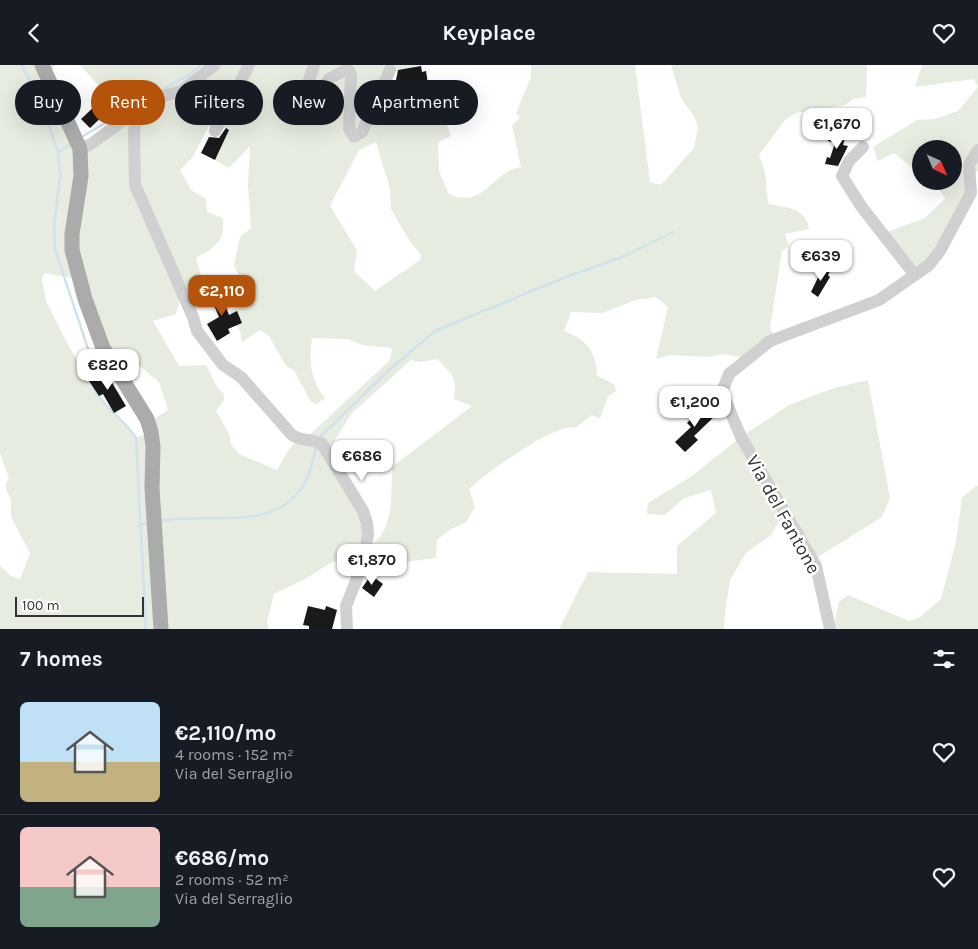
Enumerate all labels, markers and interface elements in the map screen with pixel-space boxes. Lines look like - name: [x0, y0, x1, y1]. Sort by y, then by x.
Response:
- icon: back: [20, 19, 48, 47]
- icon: heart: [930, 19, 958, 47]
- text: Keyplace: [442, 20, 536, 46]
- chip: Buy: [15, 80, 81, 125]
- chip: Rent: [91, 80, 165, 125]
- chip: Filters: [175, 80, 263, 125]
- chip: New: [273, 80, 344, 125]
- chip: Apartment: [354, 80, 478, 125]
- pin: €1,670: [796, 107, 878, 150]
- text: €1,670: [813, 114, 861, 133]
- north arrow: [912, 140, 962, 190]
- map controls: [912, 140, 962, 190]
- pin: €639: [791, 239, 851, 282]
- text: €639: [801, 246, 841, 265]
- pin: €2,110: [181, 275, 263, 317]
- text: €2,110: [199, 281, 245, 300]
- pin: €820: [78, 349, 138, 391]
- text: €820: [88, 355, 128, 374]
- pin: €1,200: [654, 385, 736, 428]
- text: €1,200: [670, 392, 720, 411]
- pin: €686: [332, 439, 392, 482]
- text: €686: [342, 446, 382, 465]
- street label: Via del Fantone: [741, 451, 825, 578]
- pin: €1,870: [331, 543, 413, 586]
- text: €1,870: [348, 550, 396, 569]
- scale bar: [15, 594, 144, 617]
- text: 100 m: [22, 597, 60, 614]
- icon: filters: [930, 645, 958, 673]
- text: 7 homes: [20, 647, 103, 671]
- text: €2,110/mo: [175, 721, 276, 745]
- icon: home: [60, 722, 120, 782]
- icon: heart: [930, 738, 958, 766]
- text: 4 rooms · 152 m²: [175, 745, 294, 764]
- text: Via del Serraglio: [175, 764, 293, 783]
- text: €686/mo: [175, 846, 269, 870]
- icon: home: [60, 847, 120, 907]
- icon: heart: [930, 863, 958, 891]
- text: 2 rooms · 52 m²: [175, 870, 289, 889]
- text: Via del Serraglio: [175, 889, 293, 908]

